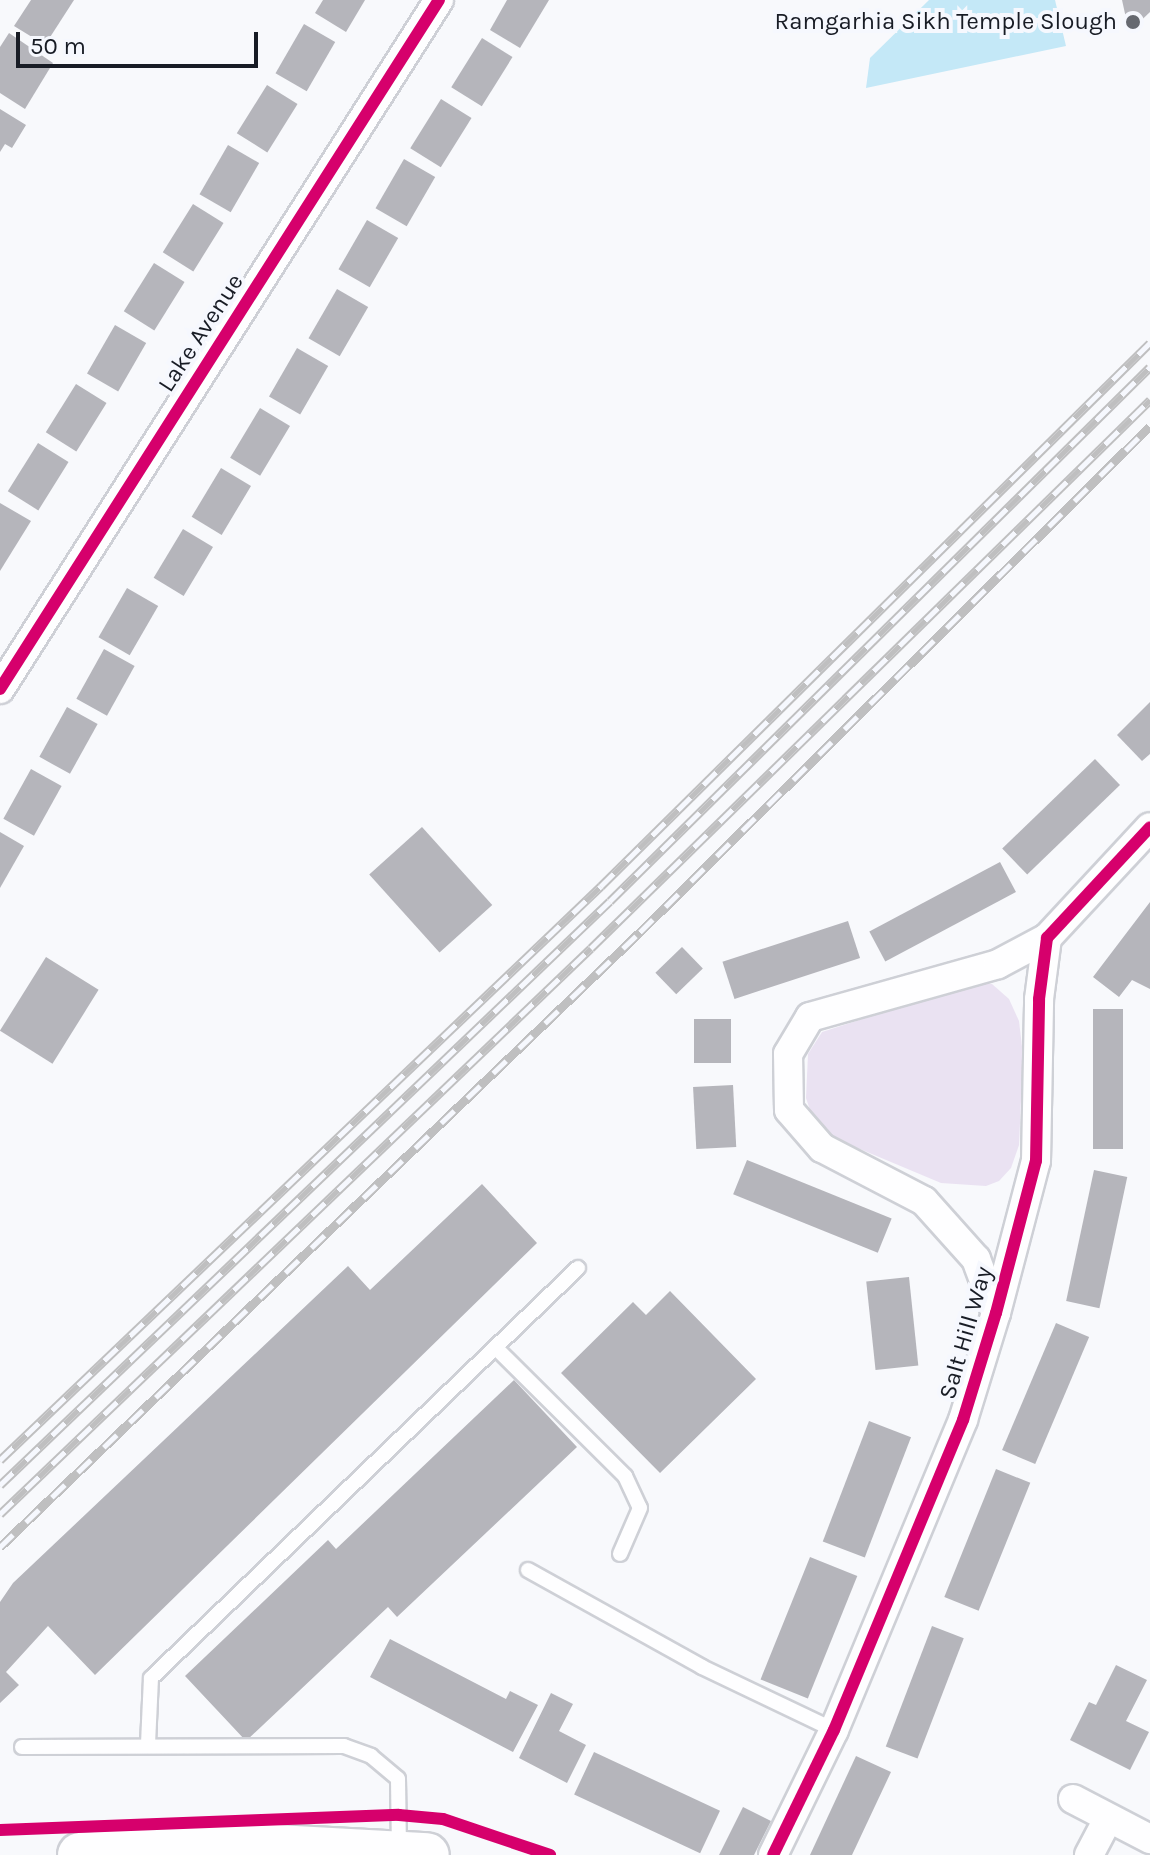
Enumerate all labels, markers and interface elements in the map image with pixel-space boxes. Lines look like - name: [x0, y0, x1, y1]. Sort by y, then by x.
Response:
- place label: Ramgarhia Sikh Temple Slough: [775, 8, 1117, 36]
- marker: Ramgarhia Sikh Temple Slough: [1124, 13, 1142, 31]
- scale bar: [20, 16, 262, 66]
- text: 50 m: [30, 32, 86, 60]
- street label: Lake Avenue: [152, 269, 250, 397]
- street label: Salt Hill Way: [933, 1263, 999, 1403]

